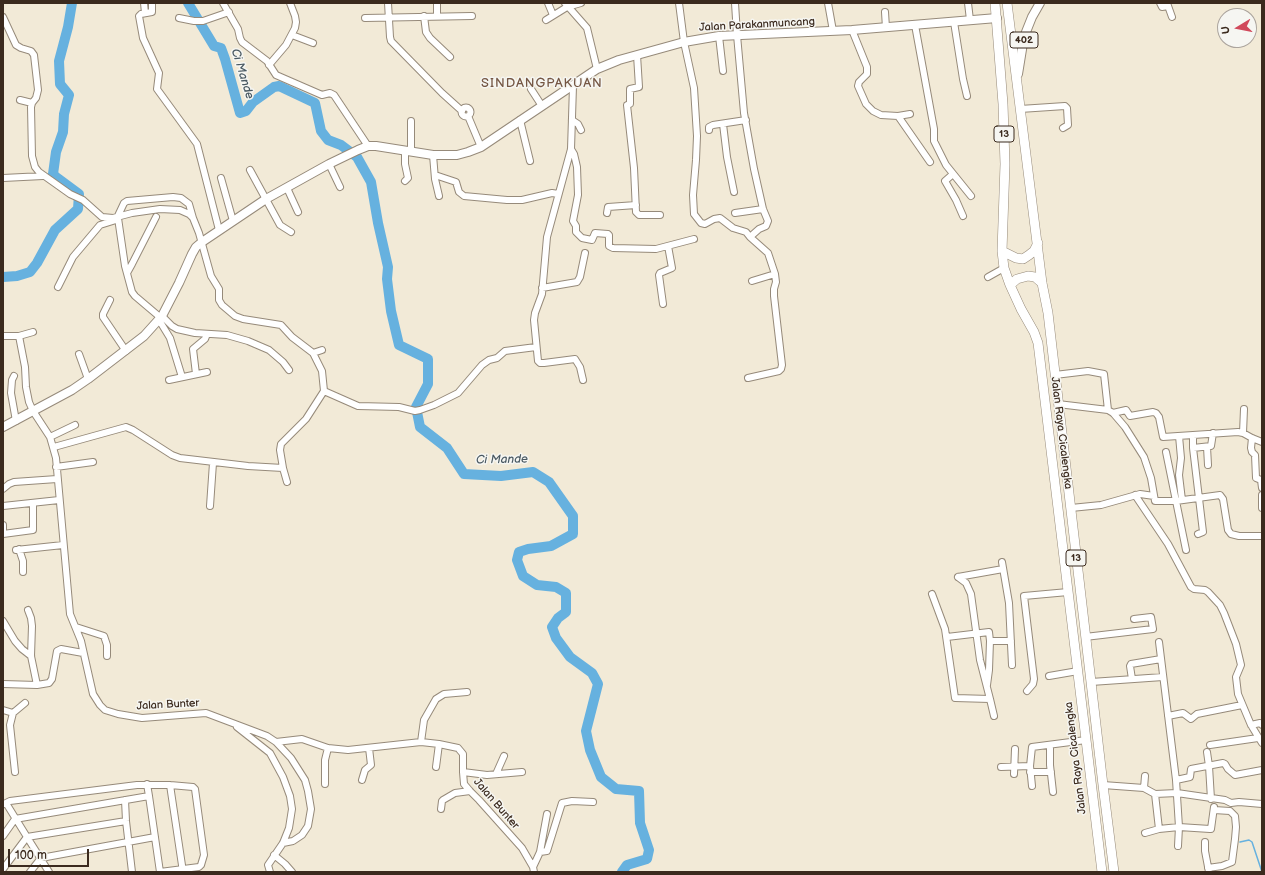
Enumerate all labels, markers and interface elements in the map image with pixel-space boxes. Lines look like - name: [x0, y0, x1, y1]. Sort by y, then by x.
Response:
- north arrow: [1217, 8, 1257, 48]
- street label: Jalan Parakanmuncang: [699, 15, 815, 35]
- text: U: [1219, 25, 1233, 35]
- road number: 402: [1010, 32, 1038, 48]
- water label: Ci Mande: [227, 47, 257, 101]
- district label: SINDANGPAKUAN: [481, 76, 603, 92]
- road number: 13: [994, 126, 1014, 142]
- street label: Jalan Raya Cicalengka: [1048, 376, 1074, 490]
- water label: Ci Mande: [476, 452, 528, 468]
- road number: 13: [1066, 550, 1086, 566]
- street label: Jalan Bunter: [136, 697, 200, 713]
- street label: Jalan Raya Cicalengka: [1063, 701, 1089, 815]
- street label: Jalan Bunter: [470, 776, 522, 832]
- scale bar: [10, 841, 91, 867]
- text: 100 m: [15, 848, 47, 863]

